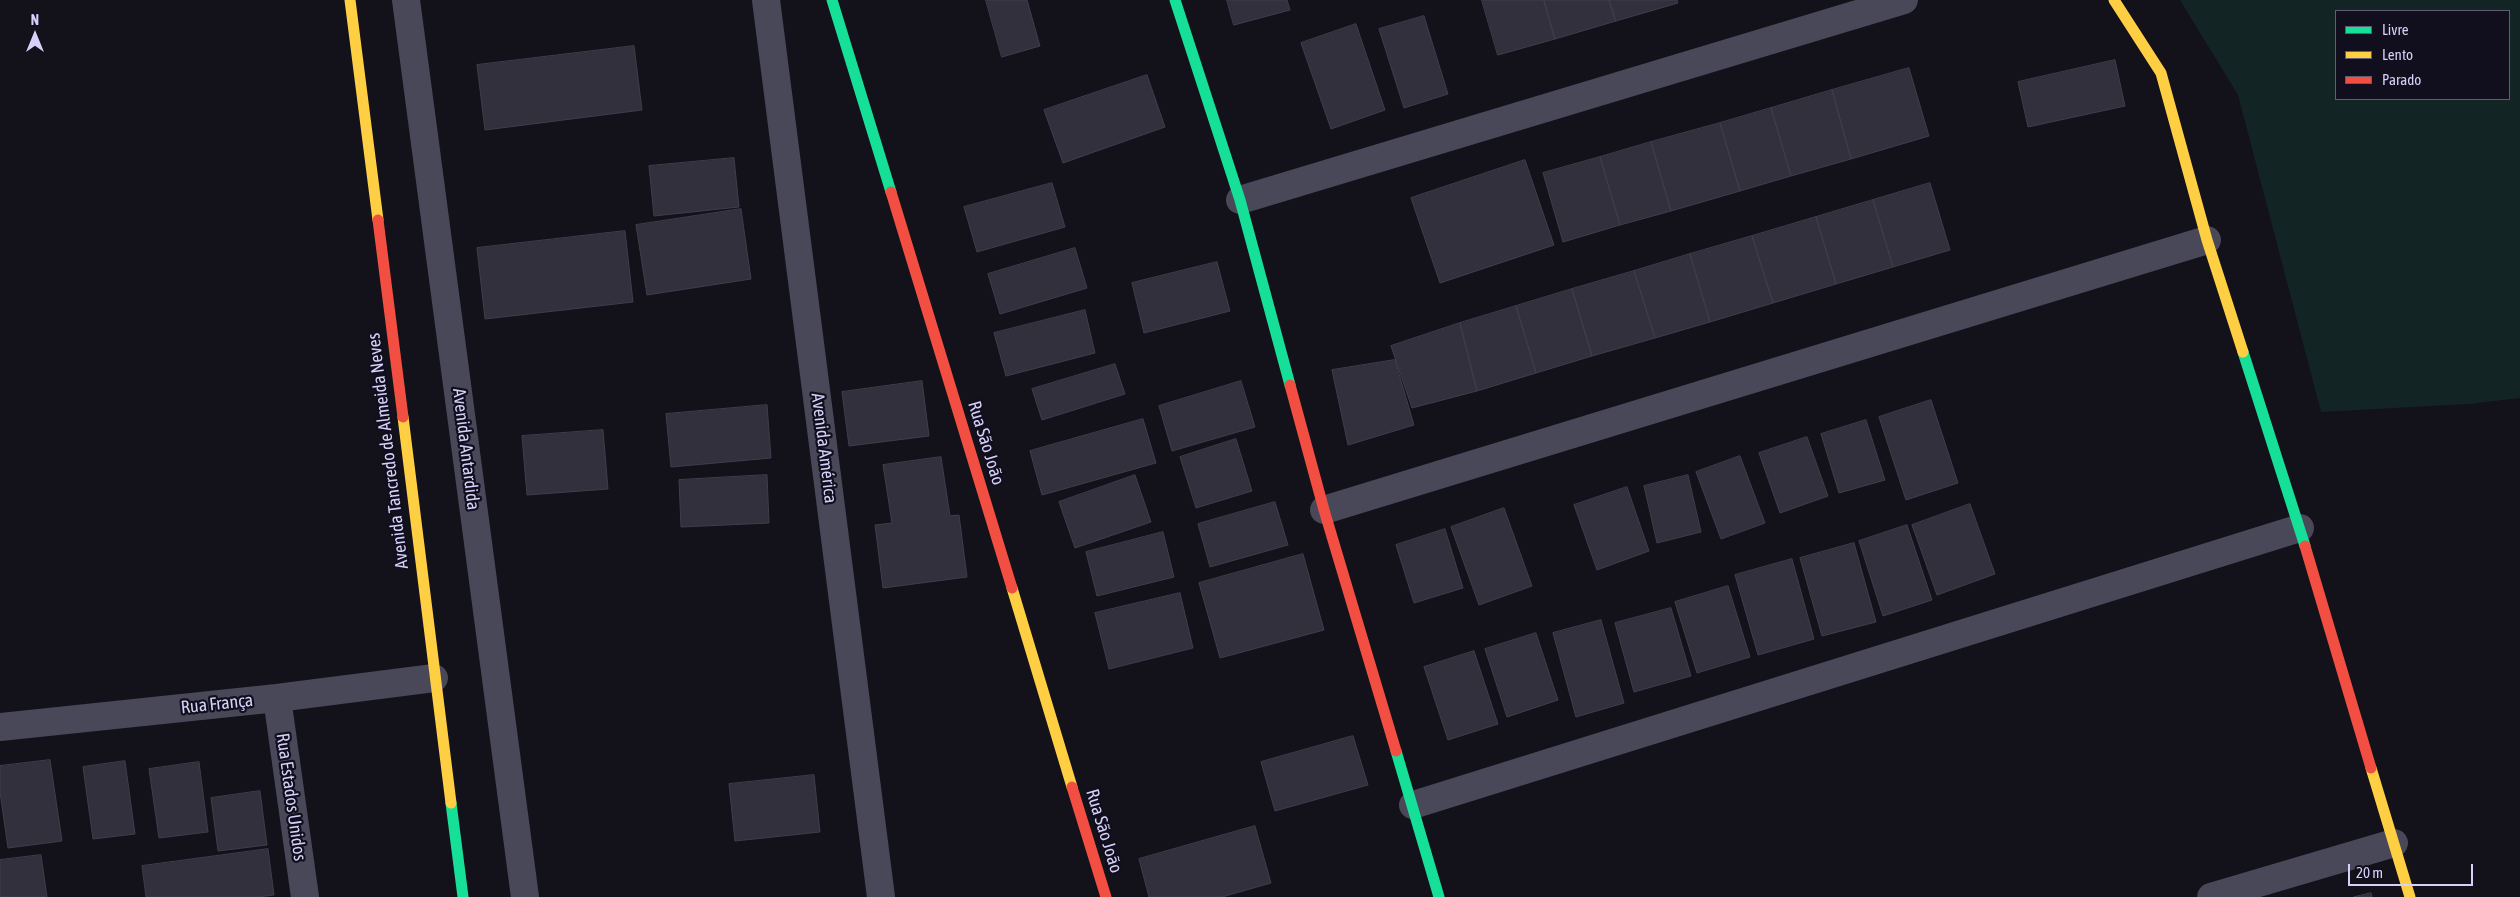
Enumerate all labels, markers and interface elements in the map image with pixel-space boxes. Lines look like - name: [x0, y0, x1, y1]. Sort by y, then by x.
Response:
- north arrow: [10, 10, 60, 60]
- legend: [2335, 10, 2510, 100]
- text: N: [31, 12, 39, 28]
- text: Livre: [2382, 21, 2409, 38]
- text: Lento: [2382, 46, 2413, 63]
- text: Parado: [2382, 71, 2421, 88]
- street label: Avenida Tancredo de Almeida Neves: [363, 332, 413, 570]
- street label: Avenida Antardida: [448, 387, 484, 511]
- street label: Avenida América: [807, 392, 841, 504]
- street label: Rua São João: [963, 399, 1009, 487]
- street label: Rua França: [180, 689, 254, 719]
- street label: Rua Estados Unidos: [271, 732, 311, 862]
- street label: Rua São João: [1081, 787, 1127, 875]
- scale bar: [2350, 854, 2475, 886]
- text: 20 m: [2356, 864, 2383, 881]

